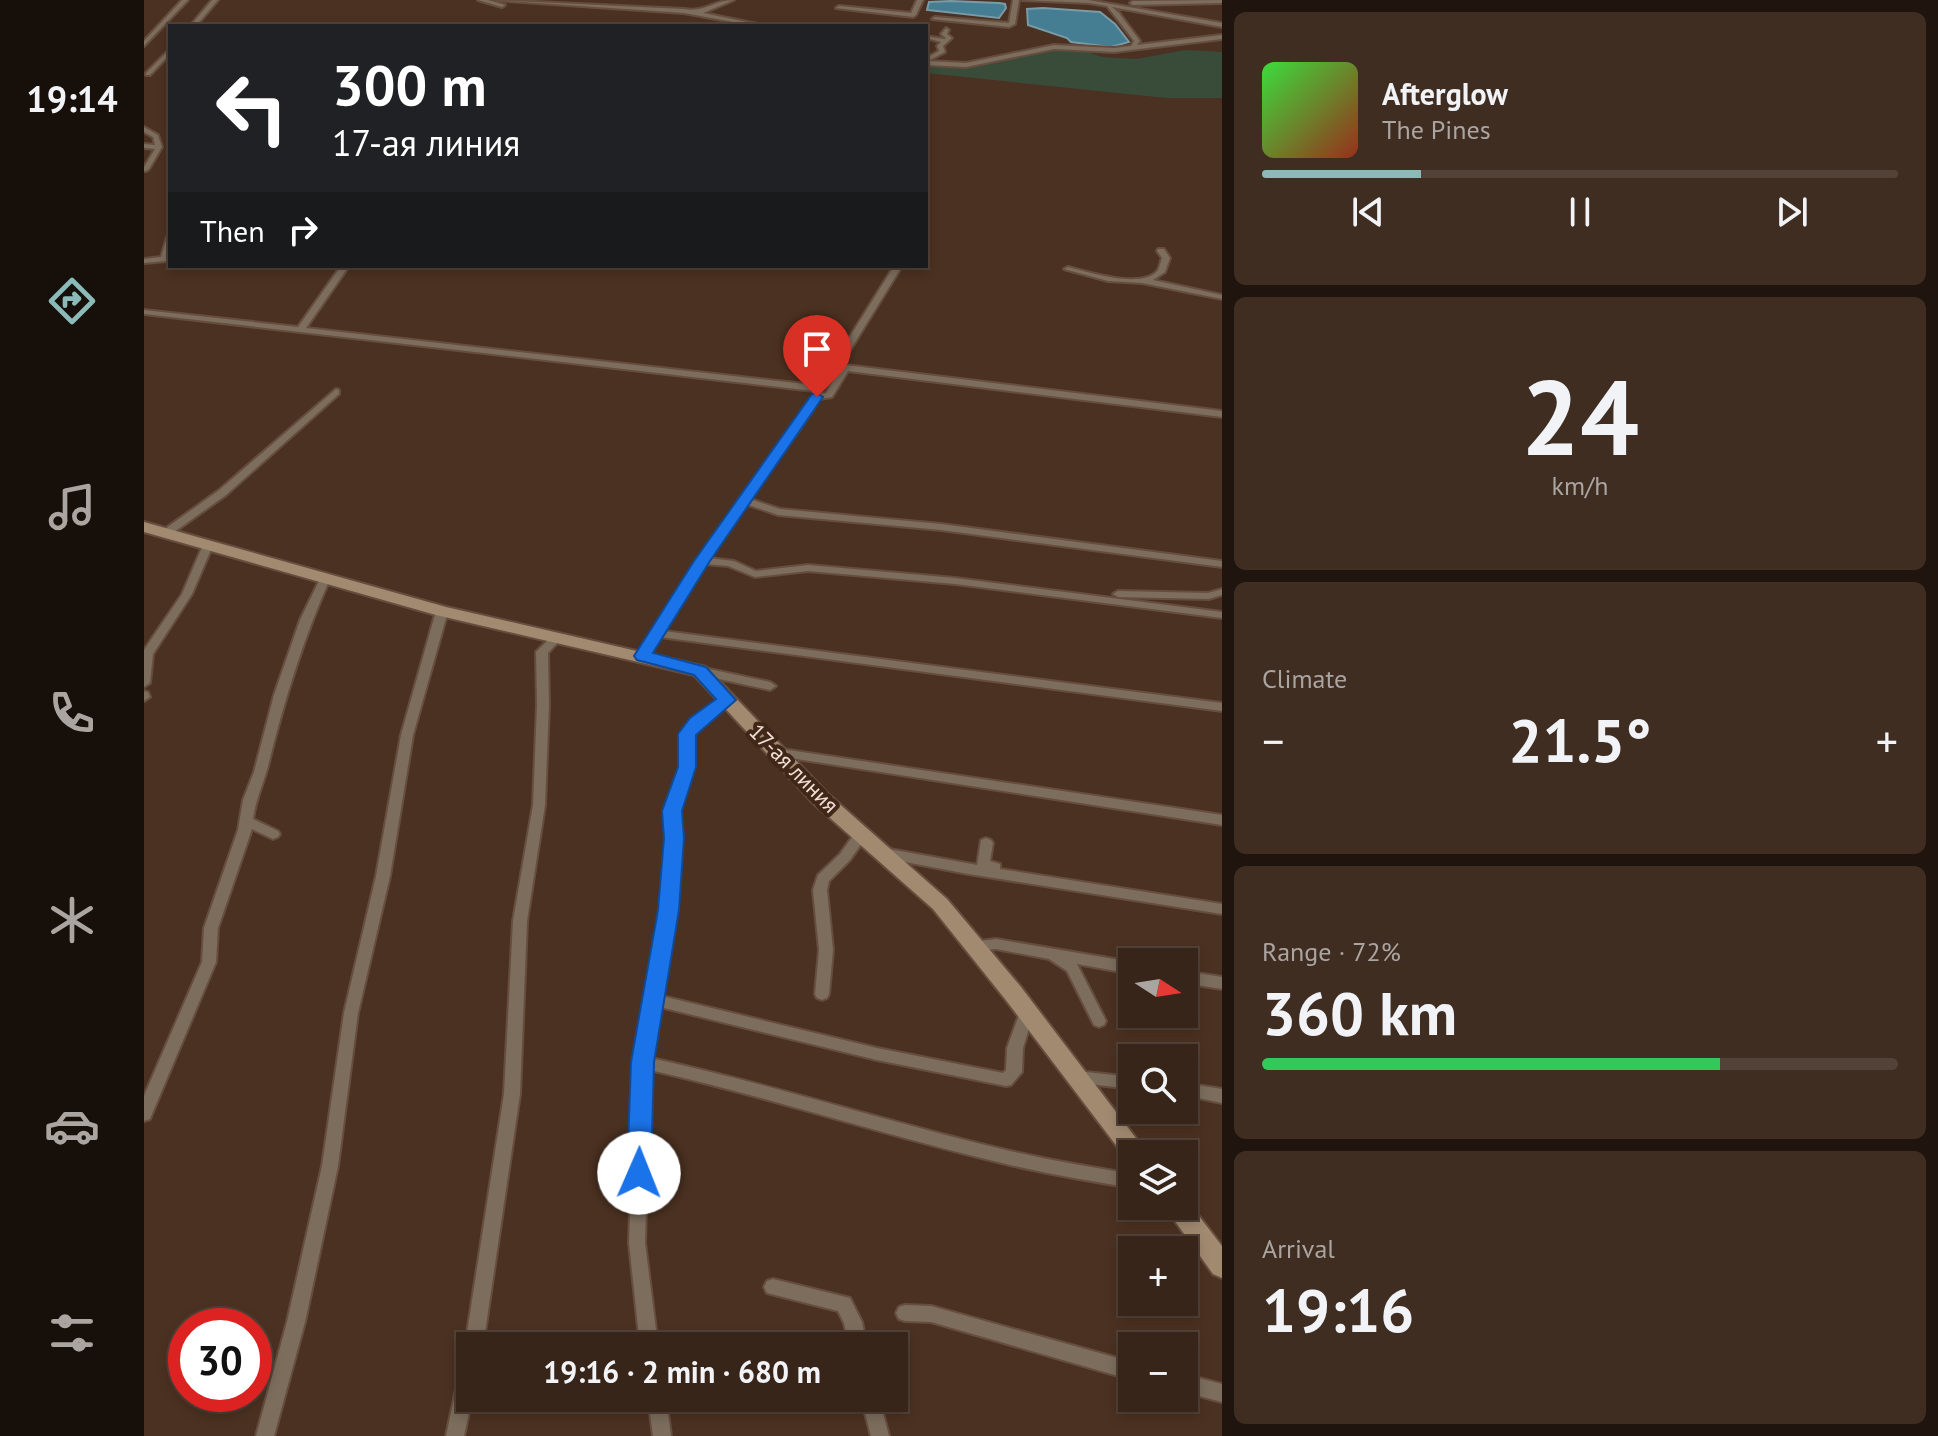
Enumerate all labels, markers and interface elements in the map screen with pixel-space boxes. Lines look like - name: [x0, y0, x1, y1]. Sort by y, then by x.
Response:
- text: 300 m: [332, 49, 487, 121]
- icon: left: [200, 56, 304, 160]
- text: Afterglow: [1382, 74, 1508, 113]
- text: 19:14: [26, 75, 118, 122]
- text: The Pines: [1382, 113, 1491, 146]
- text: 17-ая линия: [332, 119, 520, 166]
- icon: previous: [1346, 190, 1390, 234]
- icon: pause: [1558, 190, 1602, 234]
- icon: next: [1770, 190, 1814, 234]
- icon: right: [281, 208, 325, 252]
- text: Then: [200, 211, 265, 250]
- icon: directions: [44, 273, 100, 329]
- pin: [783, 315, 851, 397]
- icon: arrive: [795, 327, 839, 371]
- text: 24: [1521, 349, 1639, 484]
- text: km/h: [1552, 469, 1609, 502]
- icon: music: [44, 479, 100, 535]
- text: Climate: [1262, 662, 1347, 695]
- icon: phone: [44, 685, 100, 741]
- text: 21.5°: [1508, 701, 1652, 779]
- text: −: [1262, 712, 1284, 769]
- text: +: [1876, 712, 1898, 769]
- street label: 17-ая линия: [743, 717, 845, 819]
- icon: climate: [44, 892, 100, 948]
- text: Range · 72%: [1262, 935, 1401, 968]
- north arrow: [1118, 948, 1198, 1028]
- map controls: [1118, 948, 1198, 1412]
- text: 360 km: [1262, 974, 1457, 1052]
- button: search: [1118, 1044, 1198, 1124]
- icon: car: [44, 1098, 100, 1154]
- position arrow: [597, 1131, 681, 1215]
- button: layers: [1118, 1140, 1198, 1220]
- text: Arrival: [1262, 1232, 1335, 1265]
- button: +: [1118, 1236, 1198, 1316]
- text: 19:16: [1262, 1271, 1414, 1349]
- icon: filters: [44, 1305, 100, 1361]
- speed limit sign: 30: [168, 1308, 272, 1412]
- button: −: [1118, 1332, 1198, 1412]
- text: 19:16 · 2 min · 680 m: [543, 1352, 821, 1391]

